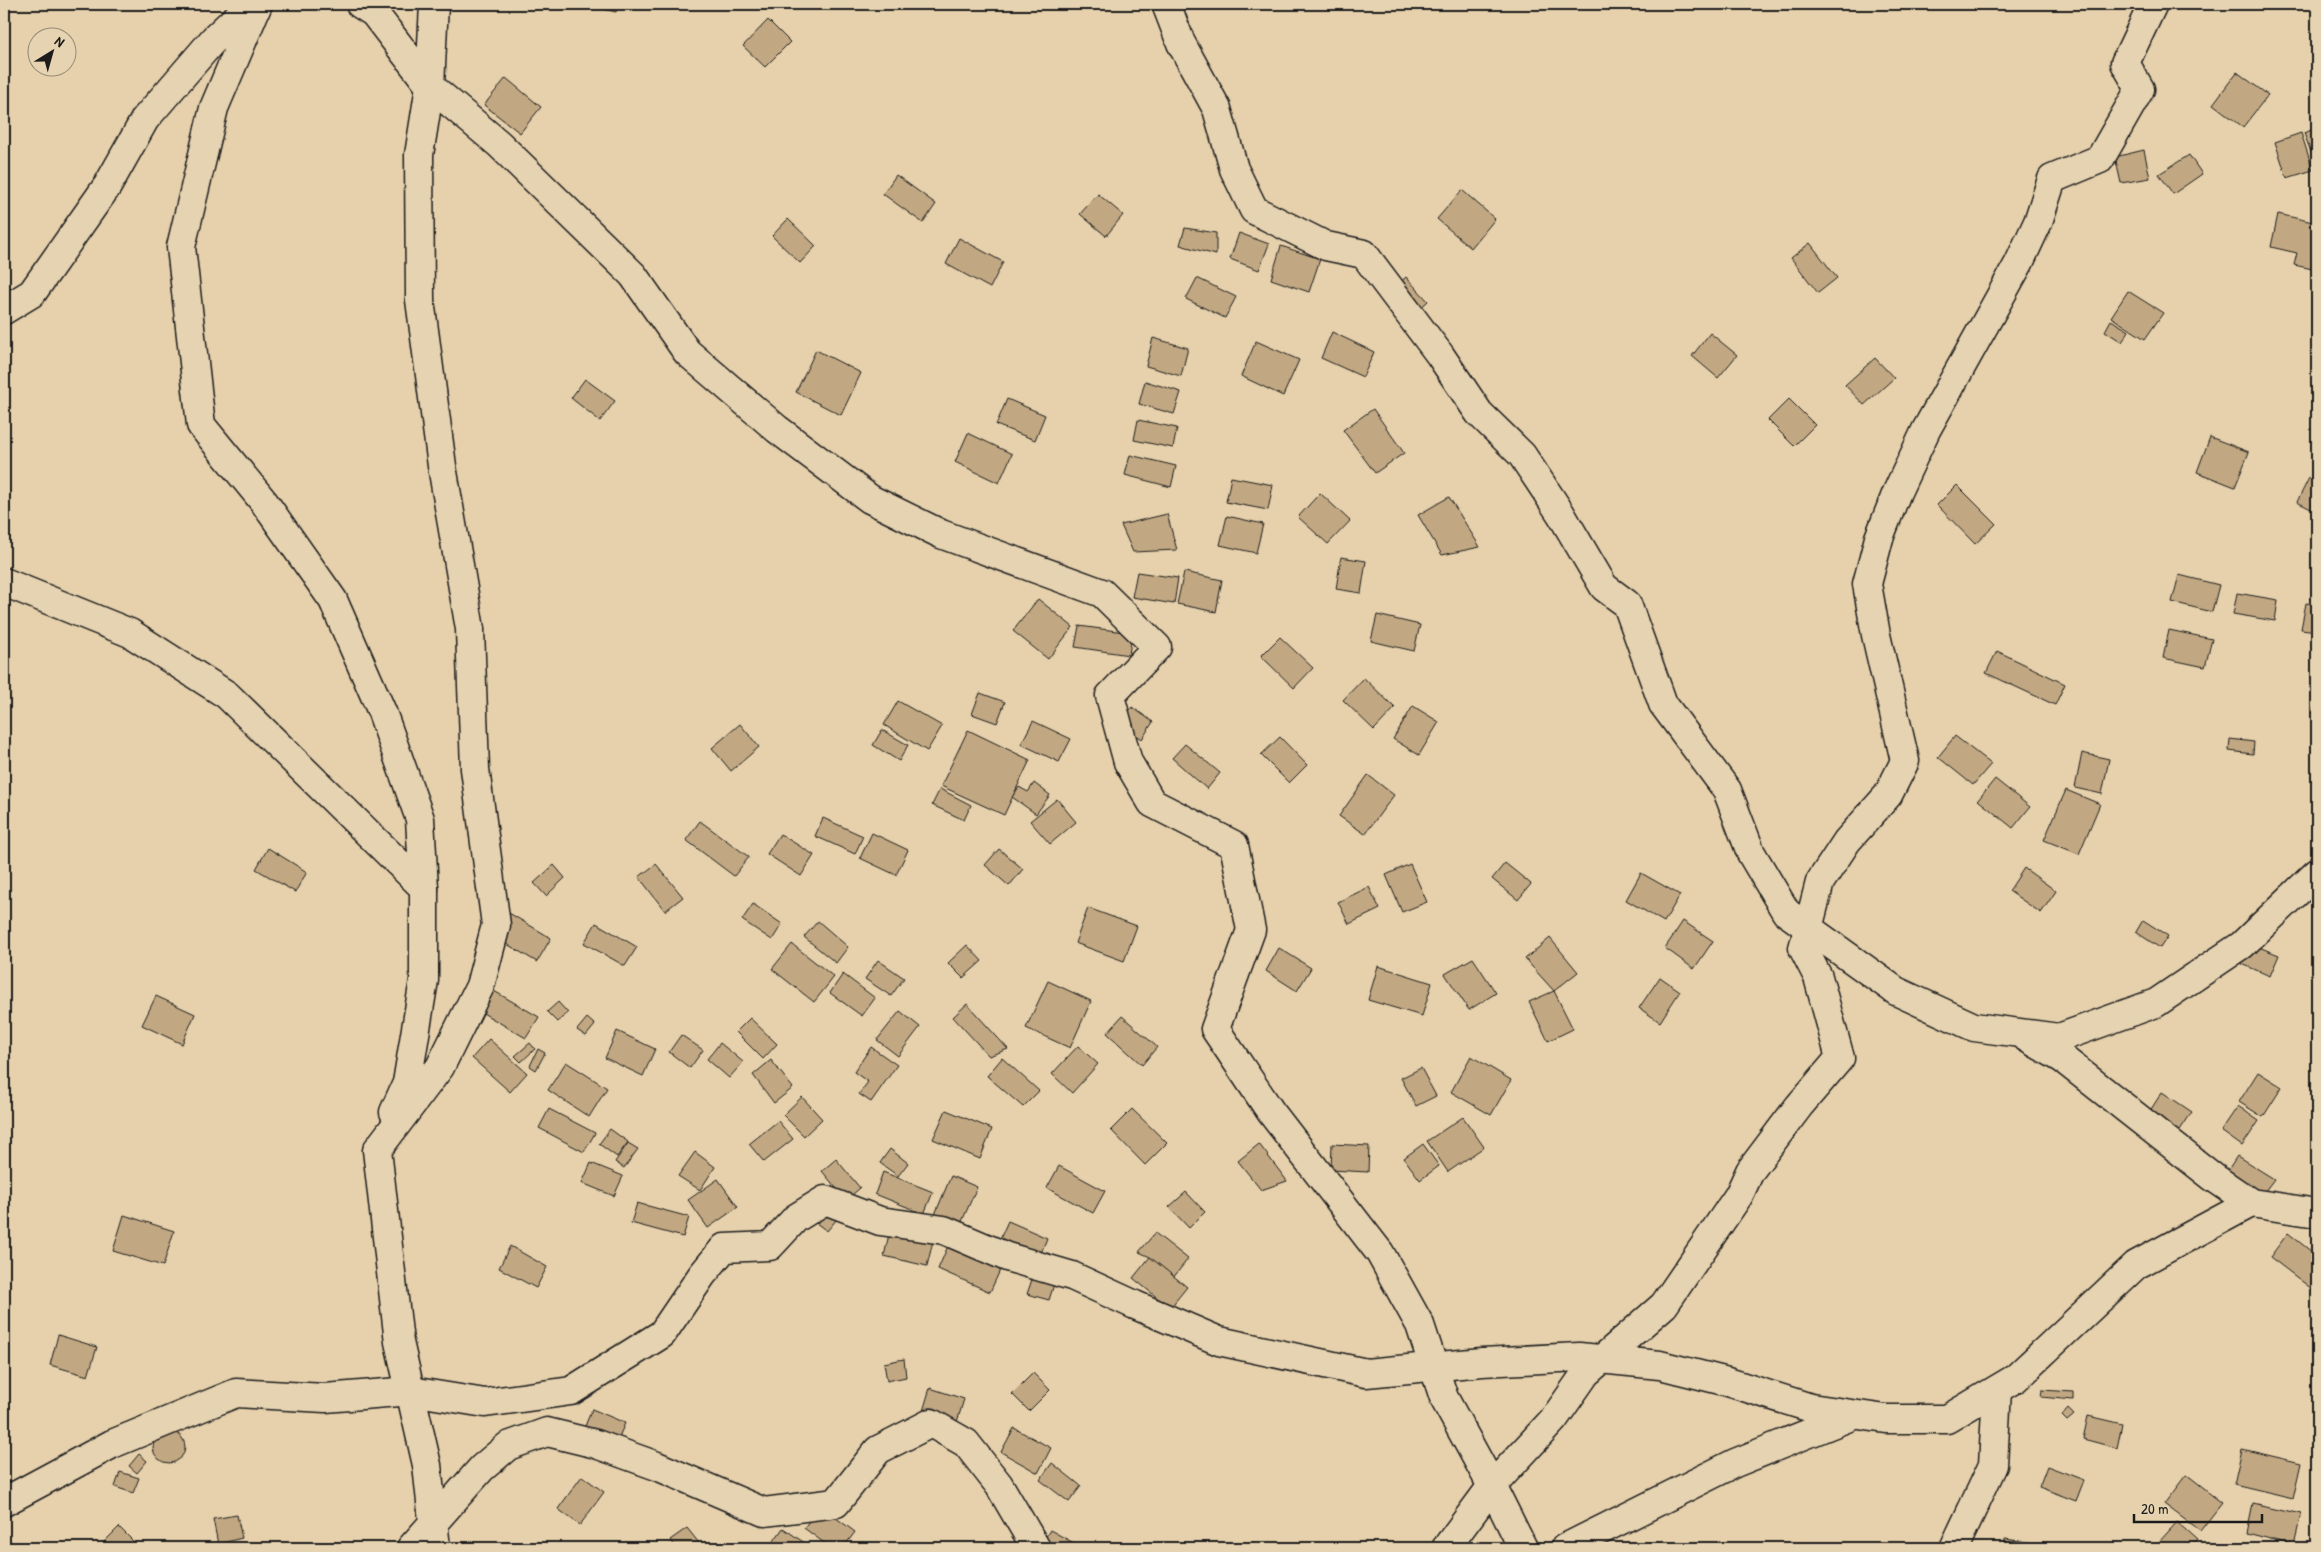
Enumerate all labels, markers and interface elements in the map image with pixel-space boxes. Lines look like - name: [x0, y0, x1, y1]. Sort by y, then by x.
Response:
- north arrow: [28, 28, 78, 78]
- text: N: [51, 31, 69, 51]
- scale bar: [2134, 1492, 2261, 1524]
- text: 20 m: [2141, 1498, 2168, 1519]

